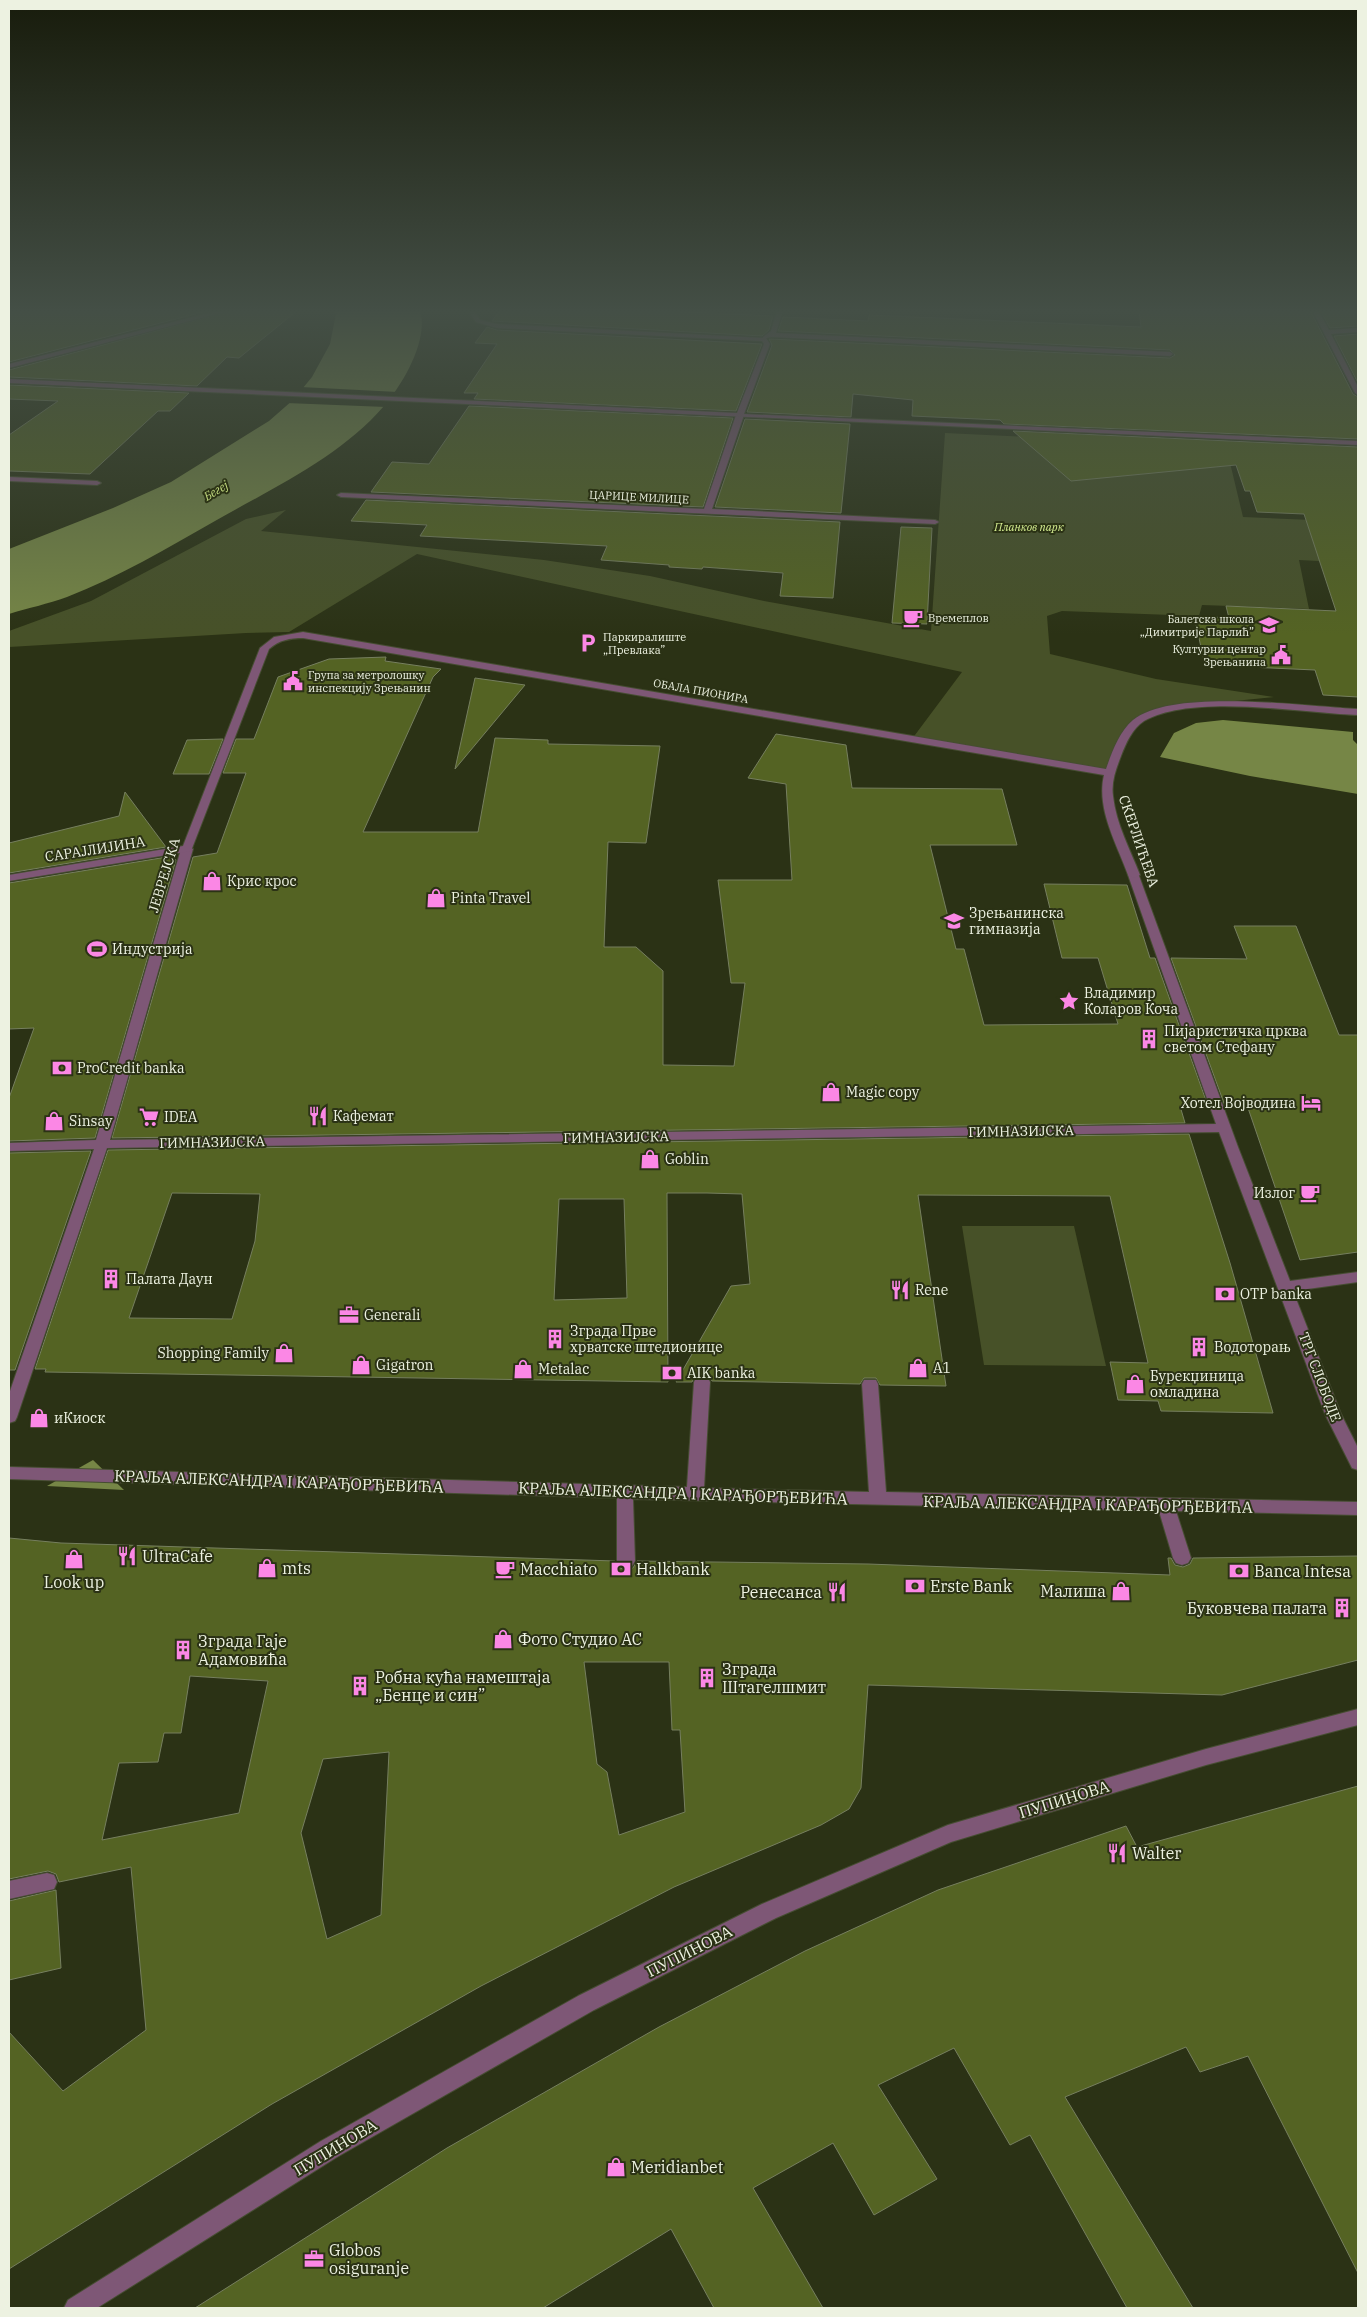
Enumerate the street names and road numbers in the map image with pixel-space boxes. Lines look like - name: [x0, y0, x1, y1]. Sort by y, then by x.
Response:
- street label: ЦАРИЦЕ МИЛИЦЕ: [589, 487, 689, 507]
- street label: ОБАЛА ПИОНИРА: [652, 676, 750, 706]
- street label: СКЕРЛИЋЕВА: [1115, 793, 1163, 890]
- street label: САРАЈЛИЈИНА: [44, 832, 147, 866]
- street label: ЈЕВРЕЈСКА: [144, 835, 184, 915]
- street label: ГИМНАЗИЈСКА: [968, 1121, 1074, 1141]
- street label: ГИМНАЗИЈСКА: [563, 1127, 669, 1147]
- street label: ГИМНАЗИЈСКА: [159, 1132, 265, 1152]
- street label: ТРГ СЛОБОДЕ: [1295, 1330, 1345, 1424]
- street label: КРАЉА АЛЕКСАНДРА I КАРАЂОРЂЕВИЋА: [114, 1465, 444, 1497]
- street label: КРАЉА АЛЕКСАНДРА I КАРАЂОРЂЕВИЋА: [518, 1477, 848, 1509]
- street label: КРАЉА АЛЕКСАНДРА I КАРАЂОРЂЕВИЋА: [923, 1491, 1253, 1517]
- street label: ПУПИНОВА: [1016, 1776, 1112, 1822]
- street label: ПУПИНОВА: [643, 1921, 735, 1981]
- street label: ПУПИНОВА: [290, 2114, 380, 2180]

